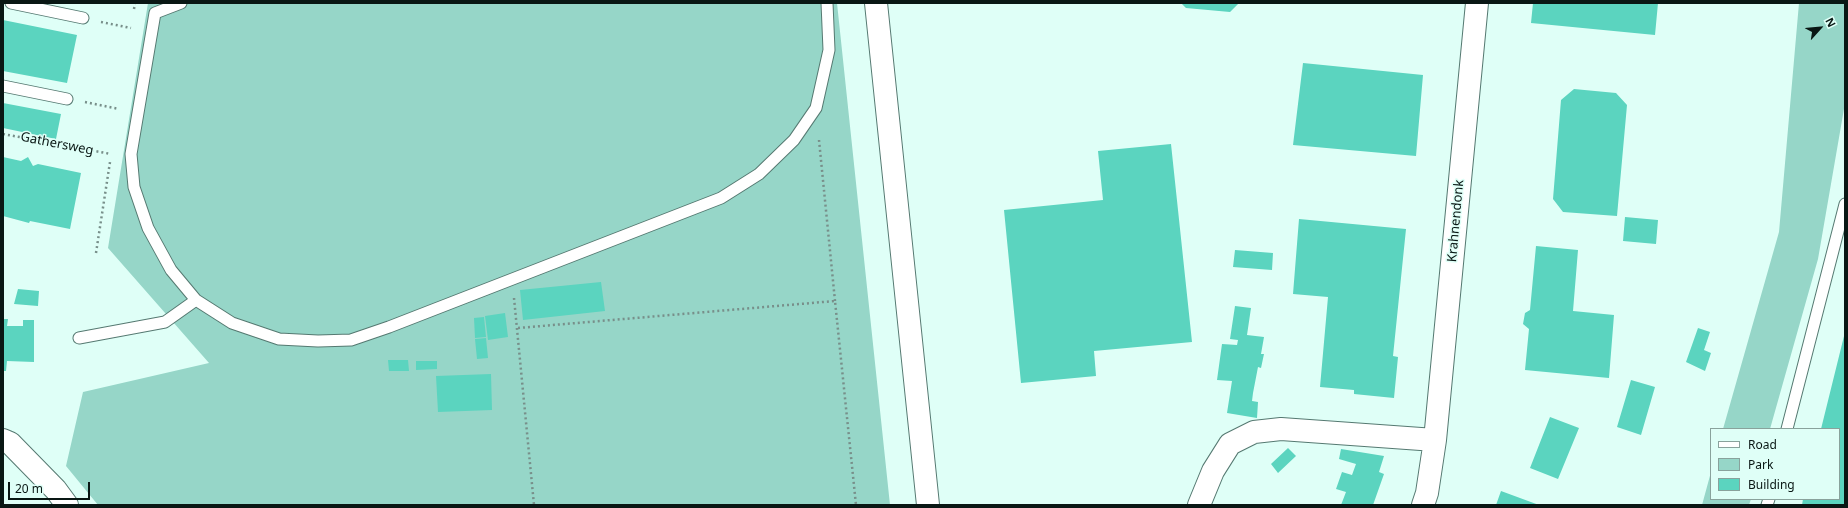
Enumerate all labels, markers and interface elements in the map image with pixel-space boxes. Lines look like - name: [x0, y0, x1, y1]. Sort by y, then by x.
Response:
- north arrow: [1800, 8, 1840, 48]
- text: N: [1822, 15, 1840, 30]
- street label: Gathersweg: [19, 129, 95, 159]
- street label: Krahnendonk: [1445, 179, 1467, 263]
- legend: [1710, 428, 1840, 500]
- text: Road: [1748, 436, 1777, 453]
- text: Park: [1748, 456, 1773, 473]
- scale bar: [10, 474, 92, 500]
- text: Building: [1748, 476, 1795, 493]
- text: 20 m: [15, 480, 43, 497]

